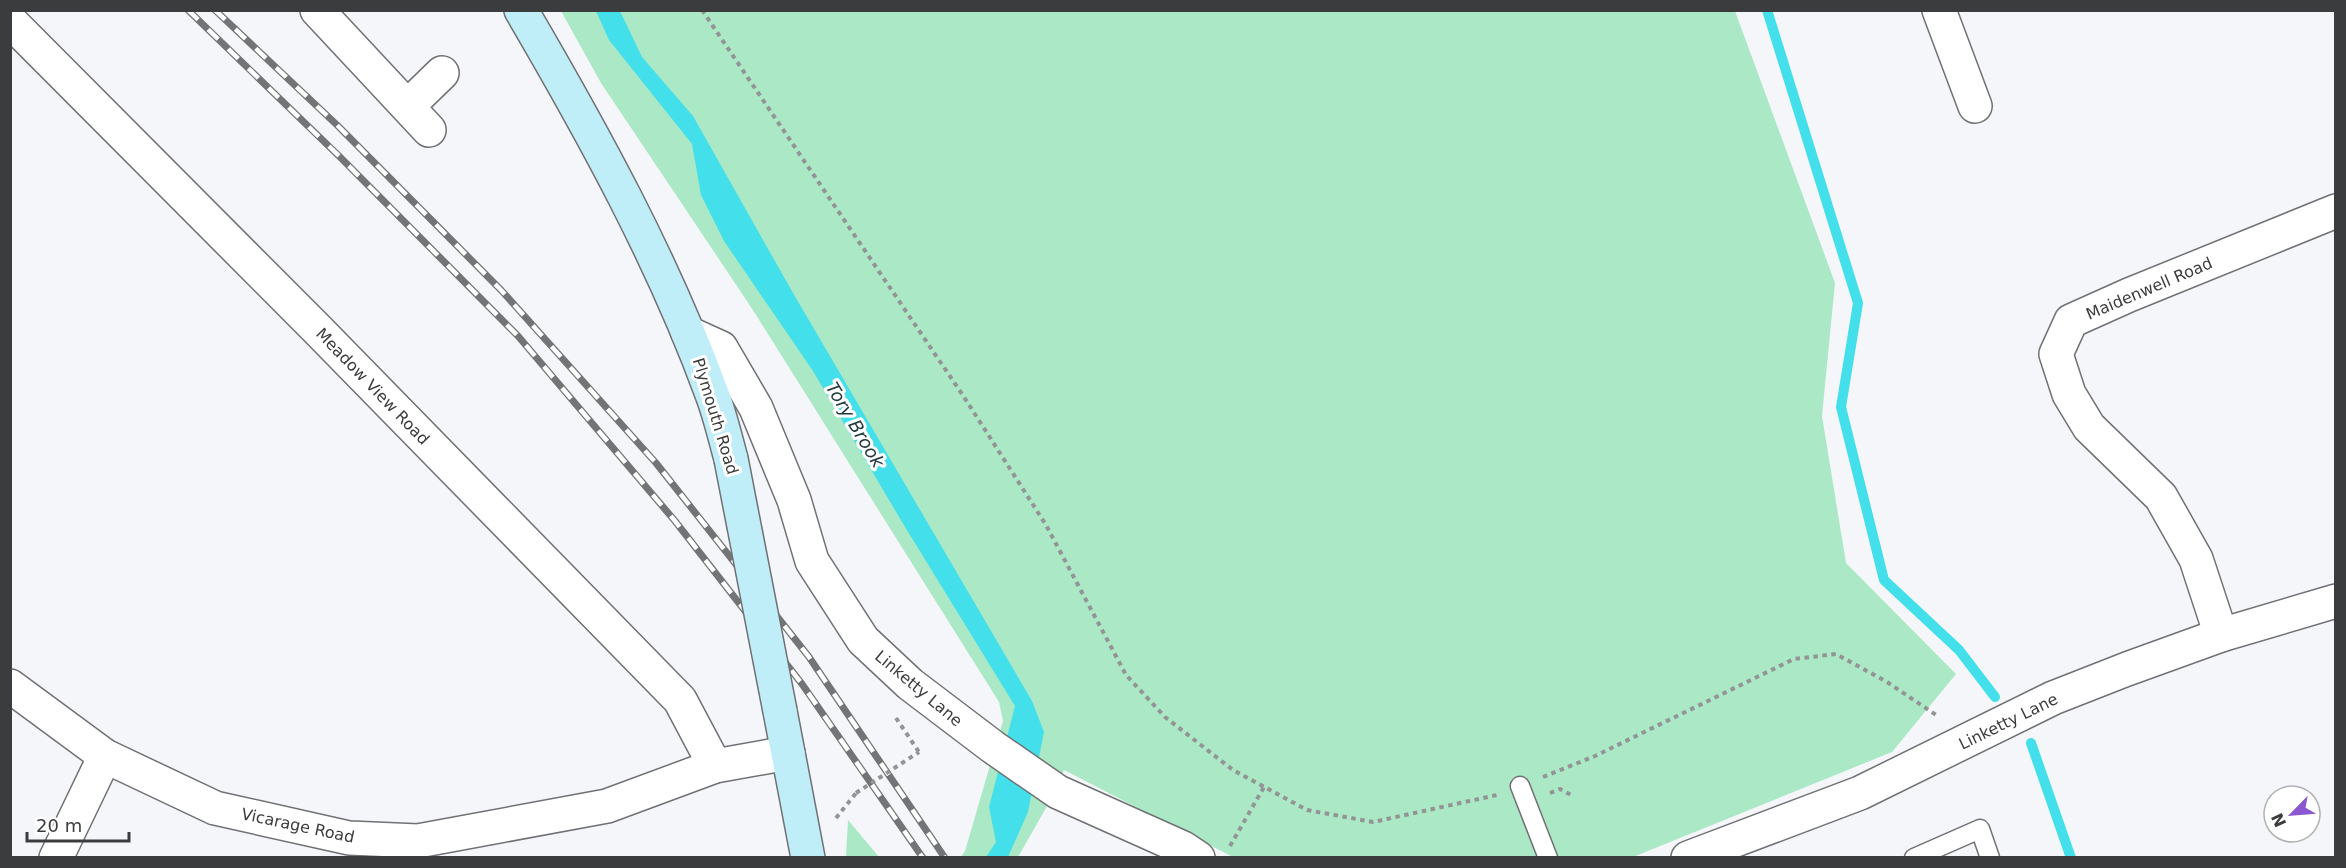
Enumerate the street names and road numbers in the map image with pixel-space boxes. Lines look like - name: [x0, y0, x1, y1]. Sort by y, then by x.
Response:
- street label: Maidenwell Road: [2083, 253, 2215, 324]
- street label: Meadow View Road: [312, 324, 433, 449]
- street label: Plymouth Road: [689, 356, 742, 477]
- street label: Linketty Lane: [871, 646, 966, 730]
- street label: Linketty Lane: [1956, 689, 2061, 754]
- street label: Vicarage Road: [240, 804, 356, 847]

